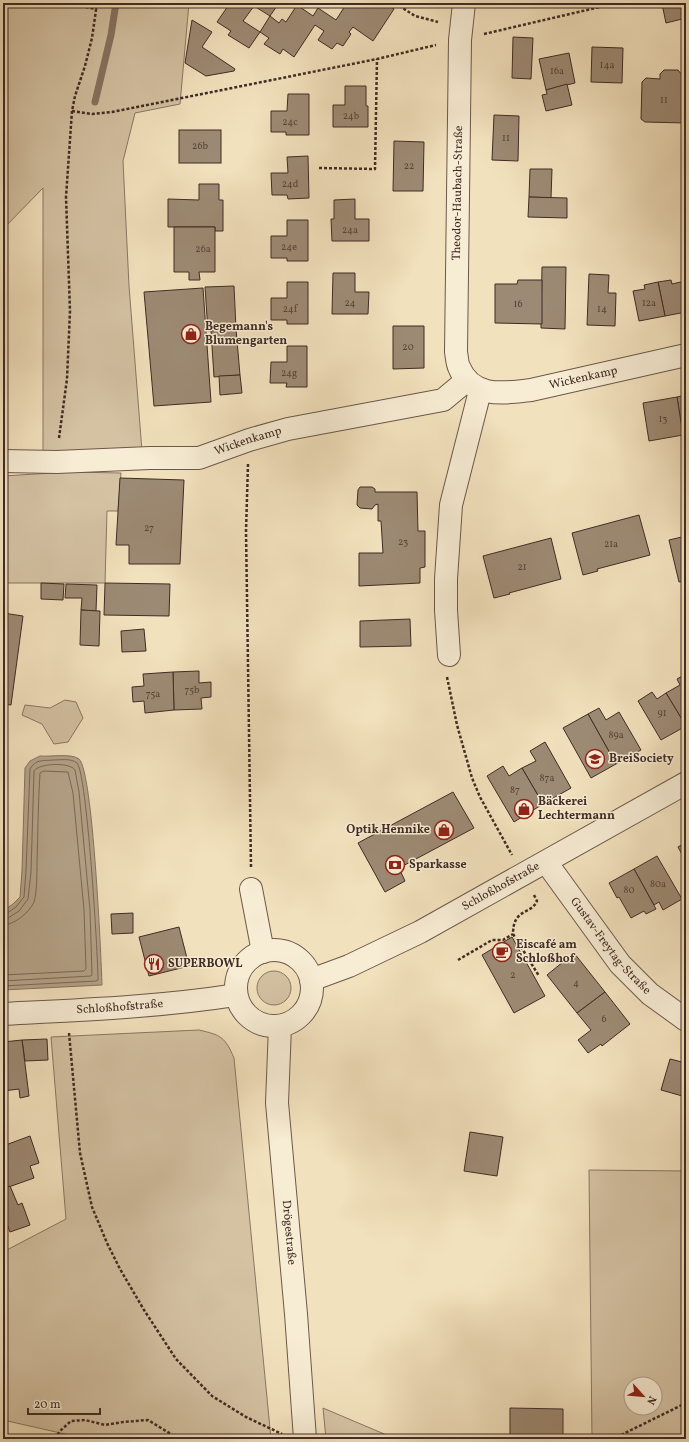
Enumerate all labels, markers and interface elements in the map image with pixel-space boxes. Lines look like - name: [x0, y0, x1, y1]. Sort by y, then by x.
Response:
- house number: 14a: [600, 58, 614, 72]
- house number: 16a: [550, 64, 564, 78]
- house number: 11: [660, 93, 668, 107]
- house number: 24b: [343, 109, 360, 123]
- house number: 24c: [282, 115, 298, 129]
- street label: Theodor-Haubach-Straße: [449, 125, 467, 261]
- house number: 11: [502, 131, 510, 145]
- house number: 26b: [192, 139, 208, 153]
- house number: 22: [404, 159, 414, 173]
- house number: 24d: [282, 177, 299, 191]
- house number: 24a: [342, 223, 358, 237]
- house number: 24e: [281, 240, 297, 254]
- house number: 26a: [195, 242, 211, 256]
- house number: 24: [344, 296, 356, 310]
- house number: 12a: [642, 296, 656, 310]
- house number: 16: [514, 297, 522, 311]
- house number: 24f: [283, 302, 299, 316]
- house number: 14: [597, 302, 607, 316]
- place label: Begemann's Blumengarten: [205, 319, 287, 349]
- shop icon: Begemann's Blumengarten: [180, 323, 202, 345]
- house number: 20: [402, 340, 414, 354]
- street label: Wickenkamp: [548, 363, 619, 394]
- house number: 24g: [281, 366, 297, 380]
- house number: 13: [658, 412, 668, 426]
- street label: Wickenkamp: [212, 423, 284, 460]
- house number: 27: [144, 521, 154, 535]
- house number: 23: [398, 535, 408, 549]
- house number: 21a: [604, 537, 618, 551]
- house number: 21: [517, 560, 527, 574]
- house number: 75b: [184, 683, 200, 697]
- house number: 75a: [146, 687, 160, 701]
- house number: 91: [657, 706, 667, 720]
- house number: 89a: [608, 728, 624, 742]
- school or university icon: BreiSociety: [584, 748, 606, 770]
- place label: BreiSociety: [609, 751, 674, 767]
- house number: 87a: [540, 771, 554, 785]
- house number: 87: [510, 783, 520, 797]
- place label: Bäckerei Lechtermann: [538, 794, 615, 824]
- shop icon: Bäckerei Lechtermann: [513, 798, 535, 820]
- shop icon: Optik Hennike: [433, 819, 455, 841]
- place label: Optik Hennike: [346, 822, 430, 838]
- bank icon: Sparkasse: [384, 854, 406, 876]
- place label: Sparkasse: [409, 857, 467, 873]
- street label: Schloßhofstraße: [459, 858, 543, 915]
- house number: 80a: [650, 877, 666, 891]
- house number: 80: [623, 883, 635, 897]
- street label: Gustav-Freytag-Straße: [566, 894, 654, 998]
- place label: Eiscafé am Schloßhof: [516, 937, 577, 967]
- cafe icon: Eiscafé am Schloßhof: [491, 941, 513, 963]
- restaurant icon: SUPERBOWL: [143, 953, 165, 975]
- place label: SUPERBOWL: [168, 956, 243, 972]
- house number: 2: [510, 968, 516, 982]
- house number: 4: [573, 976, 579, 990]
- street label: Schloßhofstraße: [76, 996, 164, 1018]
- house number: 6: [601, 1012, 607, 1026]
- street label: Drögestraße: [278, 1199, 300, 1266]
- north arrow: [623, 1376, 663, 1416]
- scale bar: [28, 1390, 100, 1416]
- text: N: [642, 1393, 659, 1407]
- text: 20 m: [34, 1397, 61, 1413]

